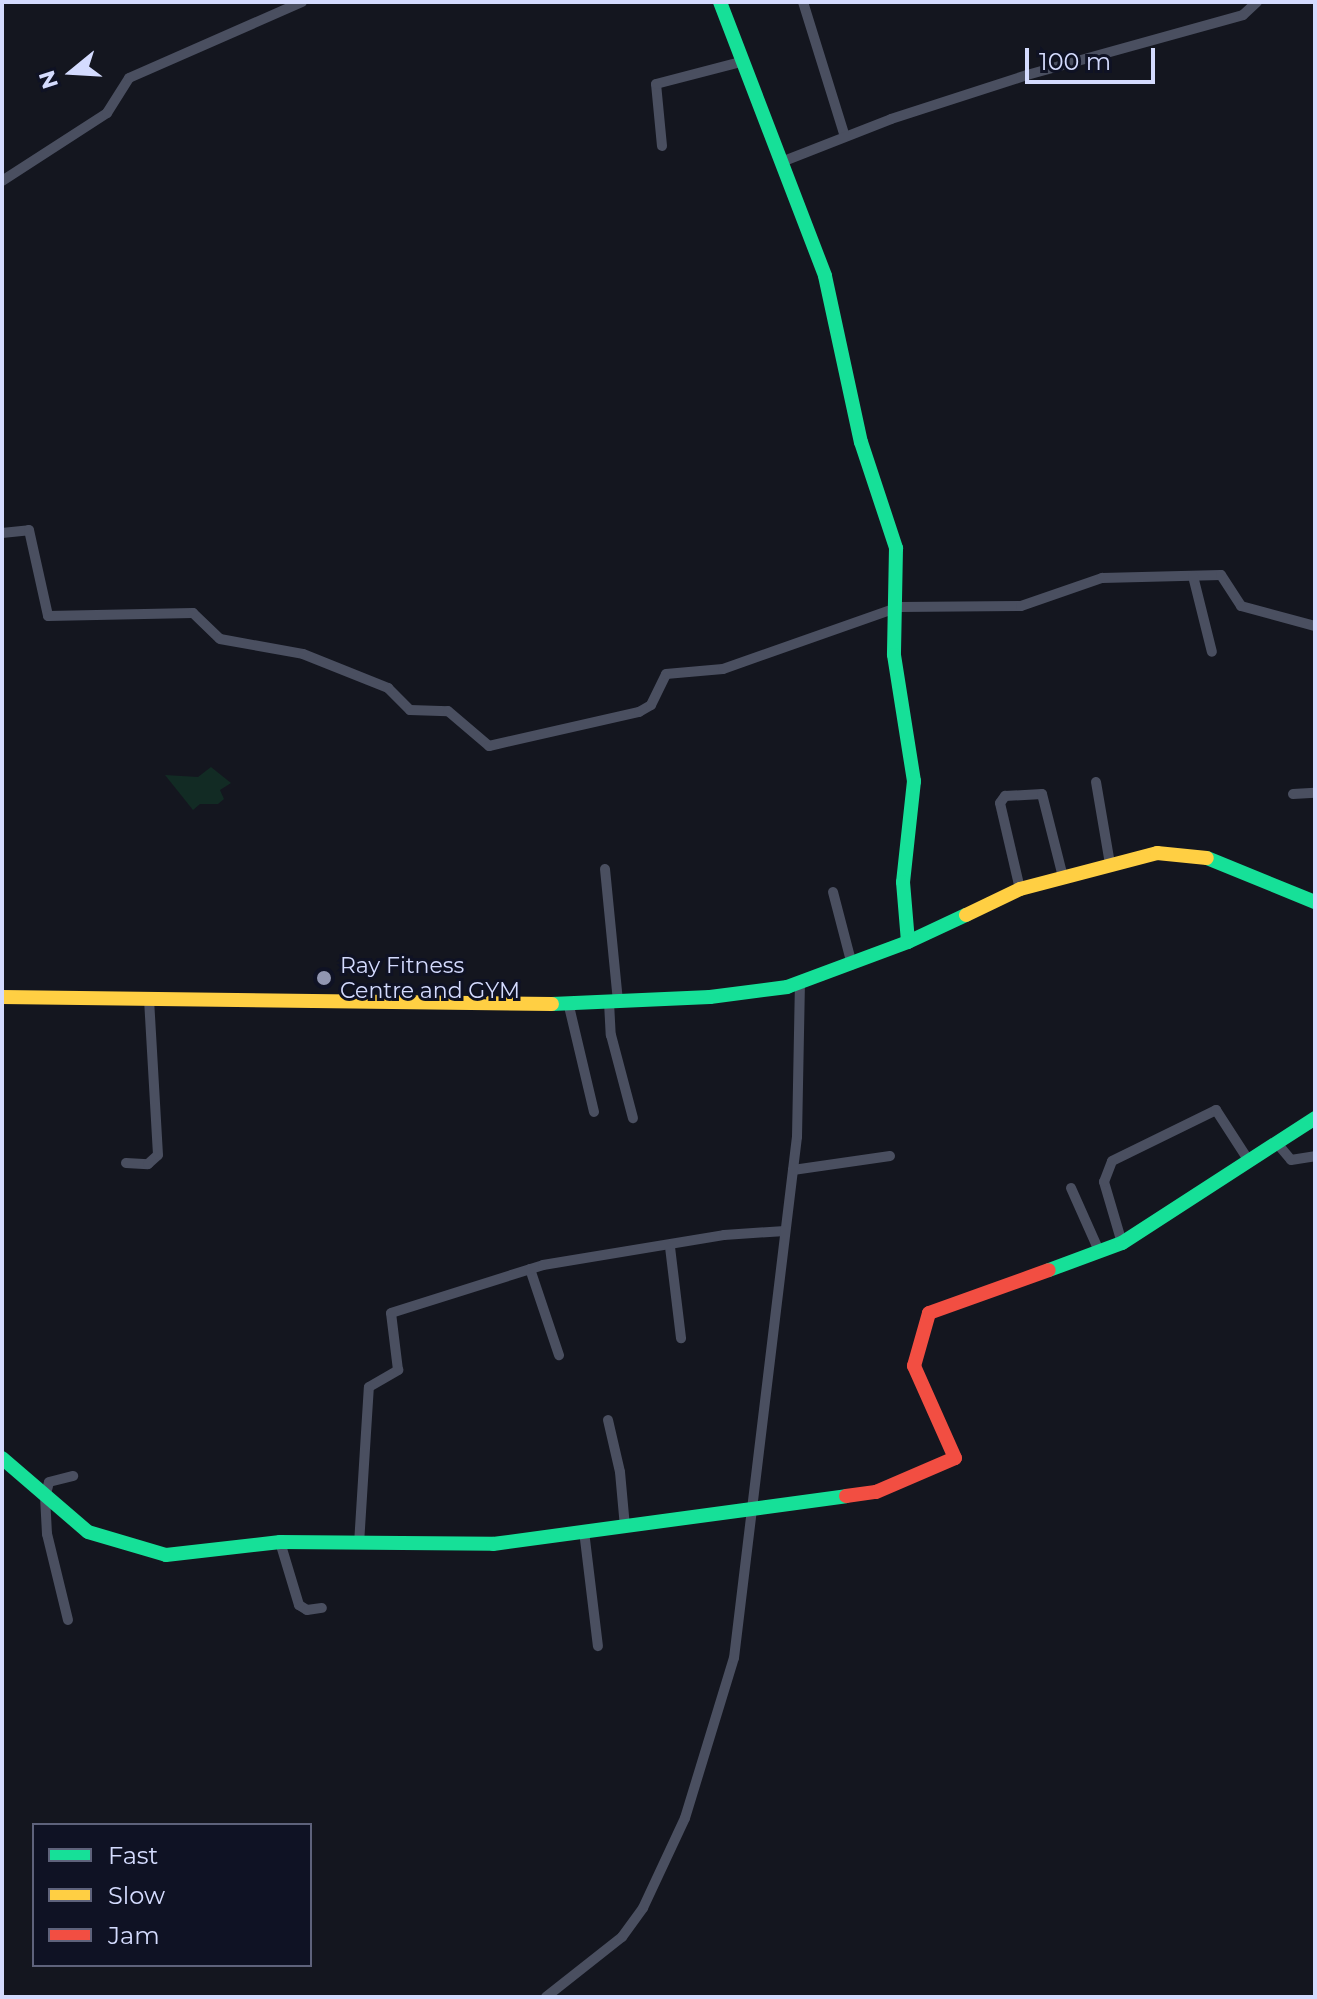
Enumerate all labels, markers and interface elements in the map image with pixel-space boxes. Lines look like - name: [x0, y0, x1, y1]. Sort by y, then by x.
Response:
- north arrow: [32, 32, 112, 112]
- scale bar: [1029, 32, 1159, 82]
- text: 100 m: [1039, 47, 1111, 76]
- text: N: [33, 67, 64, 92]
- place label: Ray Fitness Centre and GYM: [340, 952, 520, 1004]
- marker: Ray Fitness Centre and GYM: [315, 969, 333, 987]
- legend: [32, 1823, 312, 1967]
- text: Fast: [108, 1841, 158, 1870]
- text: Slow: [108, 1881, 165, 1910]
- text: Jam: [108, 1921, 160, 1950]

